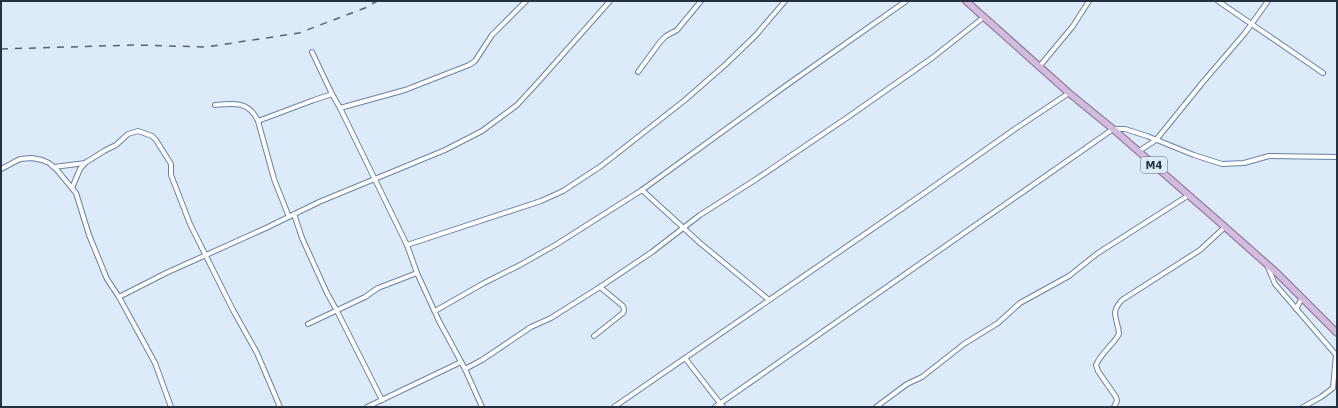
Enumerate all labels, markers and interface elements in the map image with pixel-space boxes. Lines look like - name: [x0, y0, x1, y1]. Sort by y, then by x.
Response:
- road number: M4: [1141, 157, 1167, 173]

